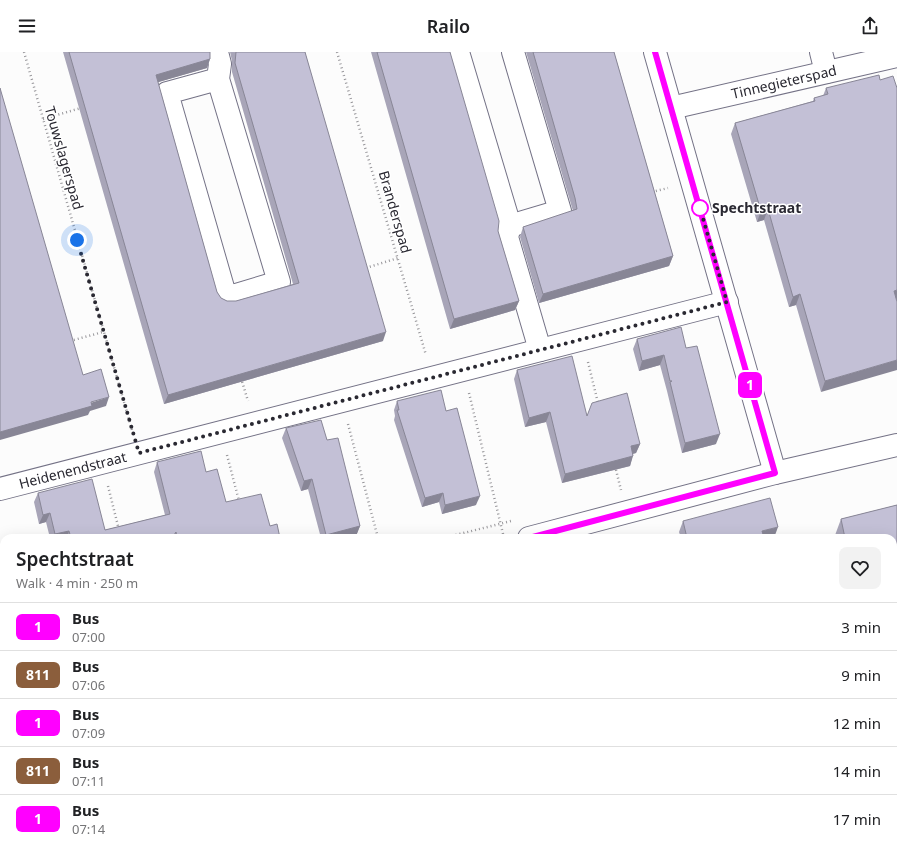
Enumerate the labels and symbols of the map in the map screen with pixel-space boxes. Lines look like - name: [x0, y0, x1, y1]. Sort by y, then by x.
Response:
- street label: Tinnegieterspad: [729, 60, 838, 103]
- street label: Touwslagerspad: [41, 104, 88, 212]
- street label: Branderspad: [375, 168, 416, 255]
- place label: Spechtstraat: [712, 198, 801, 217]
- marker: Spechtstraat: [691, 199, 709, 217]
- your location: [67, 230, 87, 250]
- line badge: 1: [737, 372, 763, 398]
- street label: Heidenendstraat: [17, 447, 128, 493]

